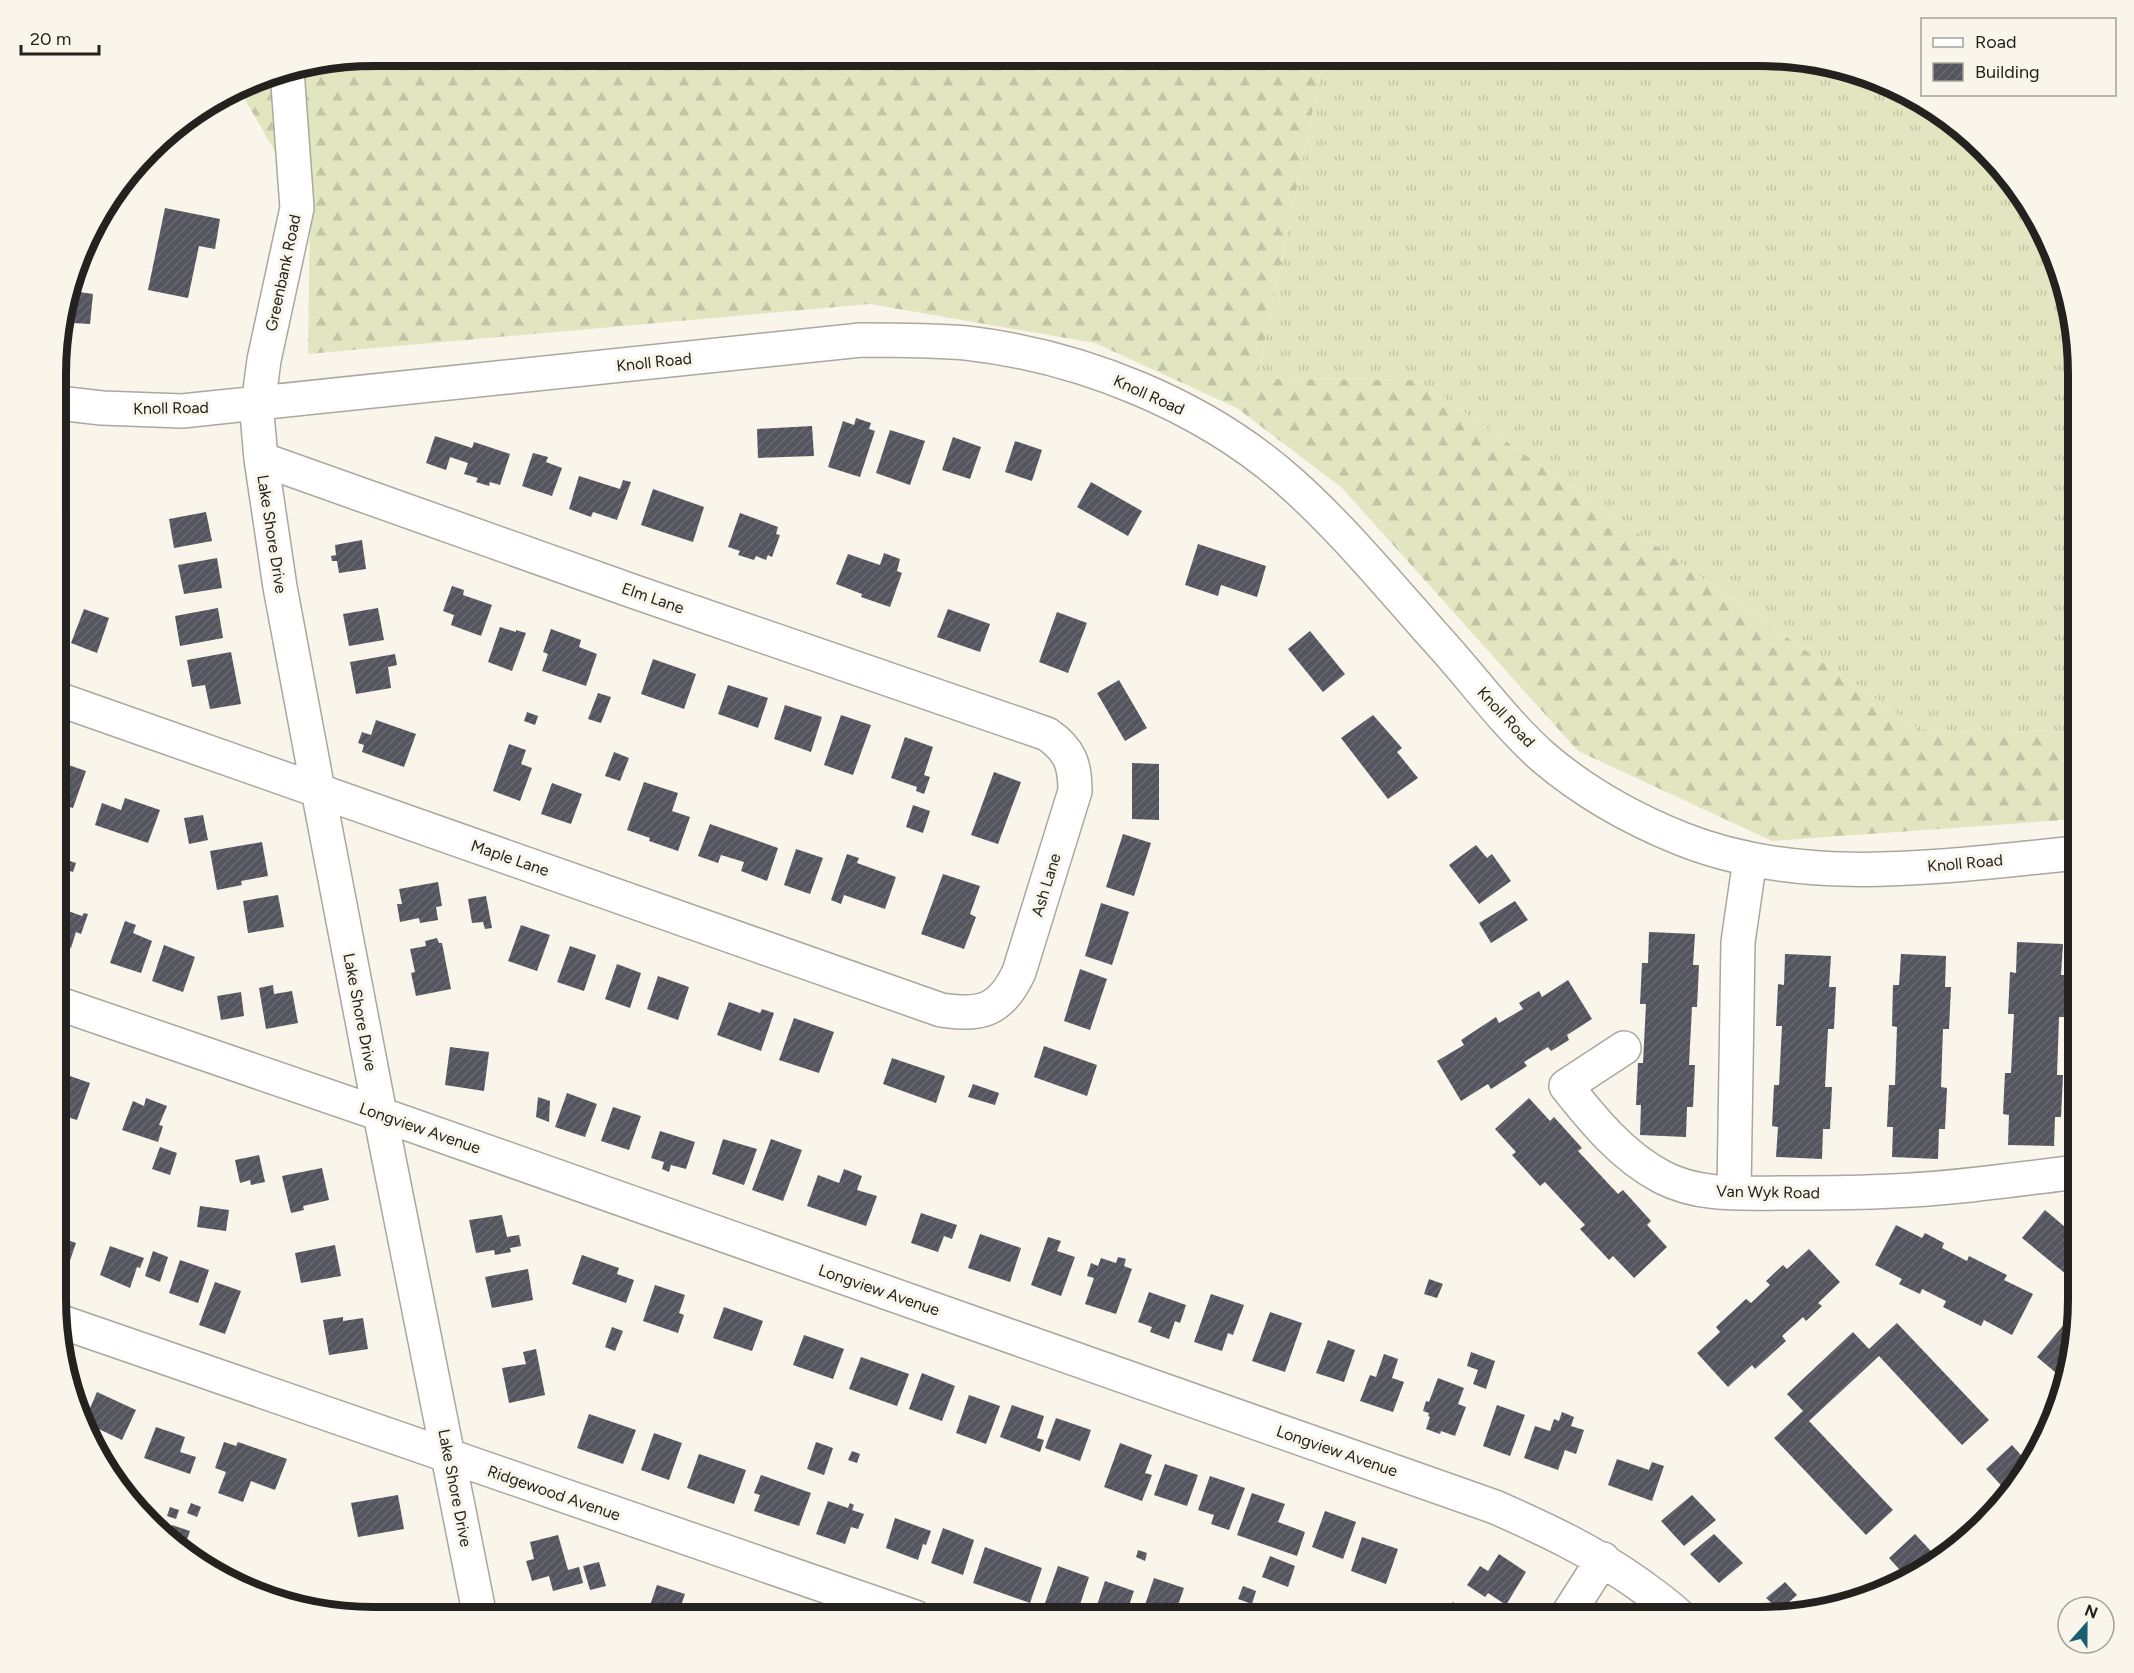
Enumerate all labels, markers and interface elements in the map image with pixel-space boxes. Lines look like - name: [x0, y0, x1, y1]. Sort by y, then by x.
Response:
- scale bar: [21, 18, 99, 56]
- legend: [1921, 18, 2116, 96]
- text: 20 m: [30, 28, 71, 50]
- text: Road: [1975, 31, 2016, 53]
- text: Building: [1975, 61, 2040, 83]
- street label: Greenbank Road: [261, 213, 305, 333]
- street label: Knoll Road: [615, 349, 693, 375]
- street label: Knoll Road: [1111, 371, 1187, 419]
- street label: Knoll Road: [133, 398, 209, 418]
- street label: Lake Shore Drive: [253, 473, 291, 595]
- street label: Elm Lane: [619, 578, 687, 618]
- street label: Knoll Road: [1473, 683, 1539, 751]
- street label: Maple Lane: [468, 836, 552, 880]
- street label: Knoll Road: [1926, 850, 2004, 876]
- street label: Ash Lane: [1027, 851, 1065, 919]
- street label: Lake Shore Drive: [339, 951, 381, 1073]
- street label: Longview Avenue: [357, 1098, 483, 1158]
- street label: Van Wyk Road: [1716, 1182, 1820, 1202]
- street label: Longview Avenue: [816, 1260, 942, 1320]
- street label: Longview Avenue: [1274, 1421, 1400, 1481]
- street label: Lake Shore Drive: [434, 1427, 476, 1549]
- street label: Ridgewood Avenue: [485, 1461, 623, 1525]
- north arrow: [2056, 1595, 2116, 1655]
- text: N: [2082, 1600, 2100, 1623]

